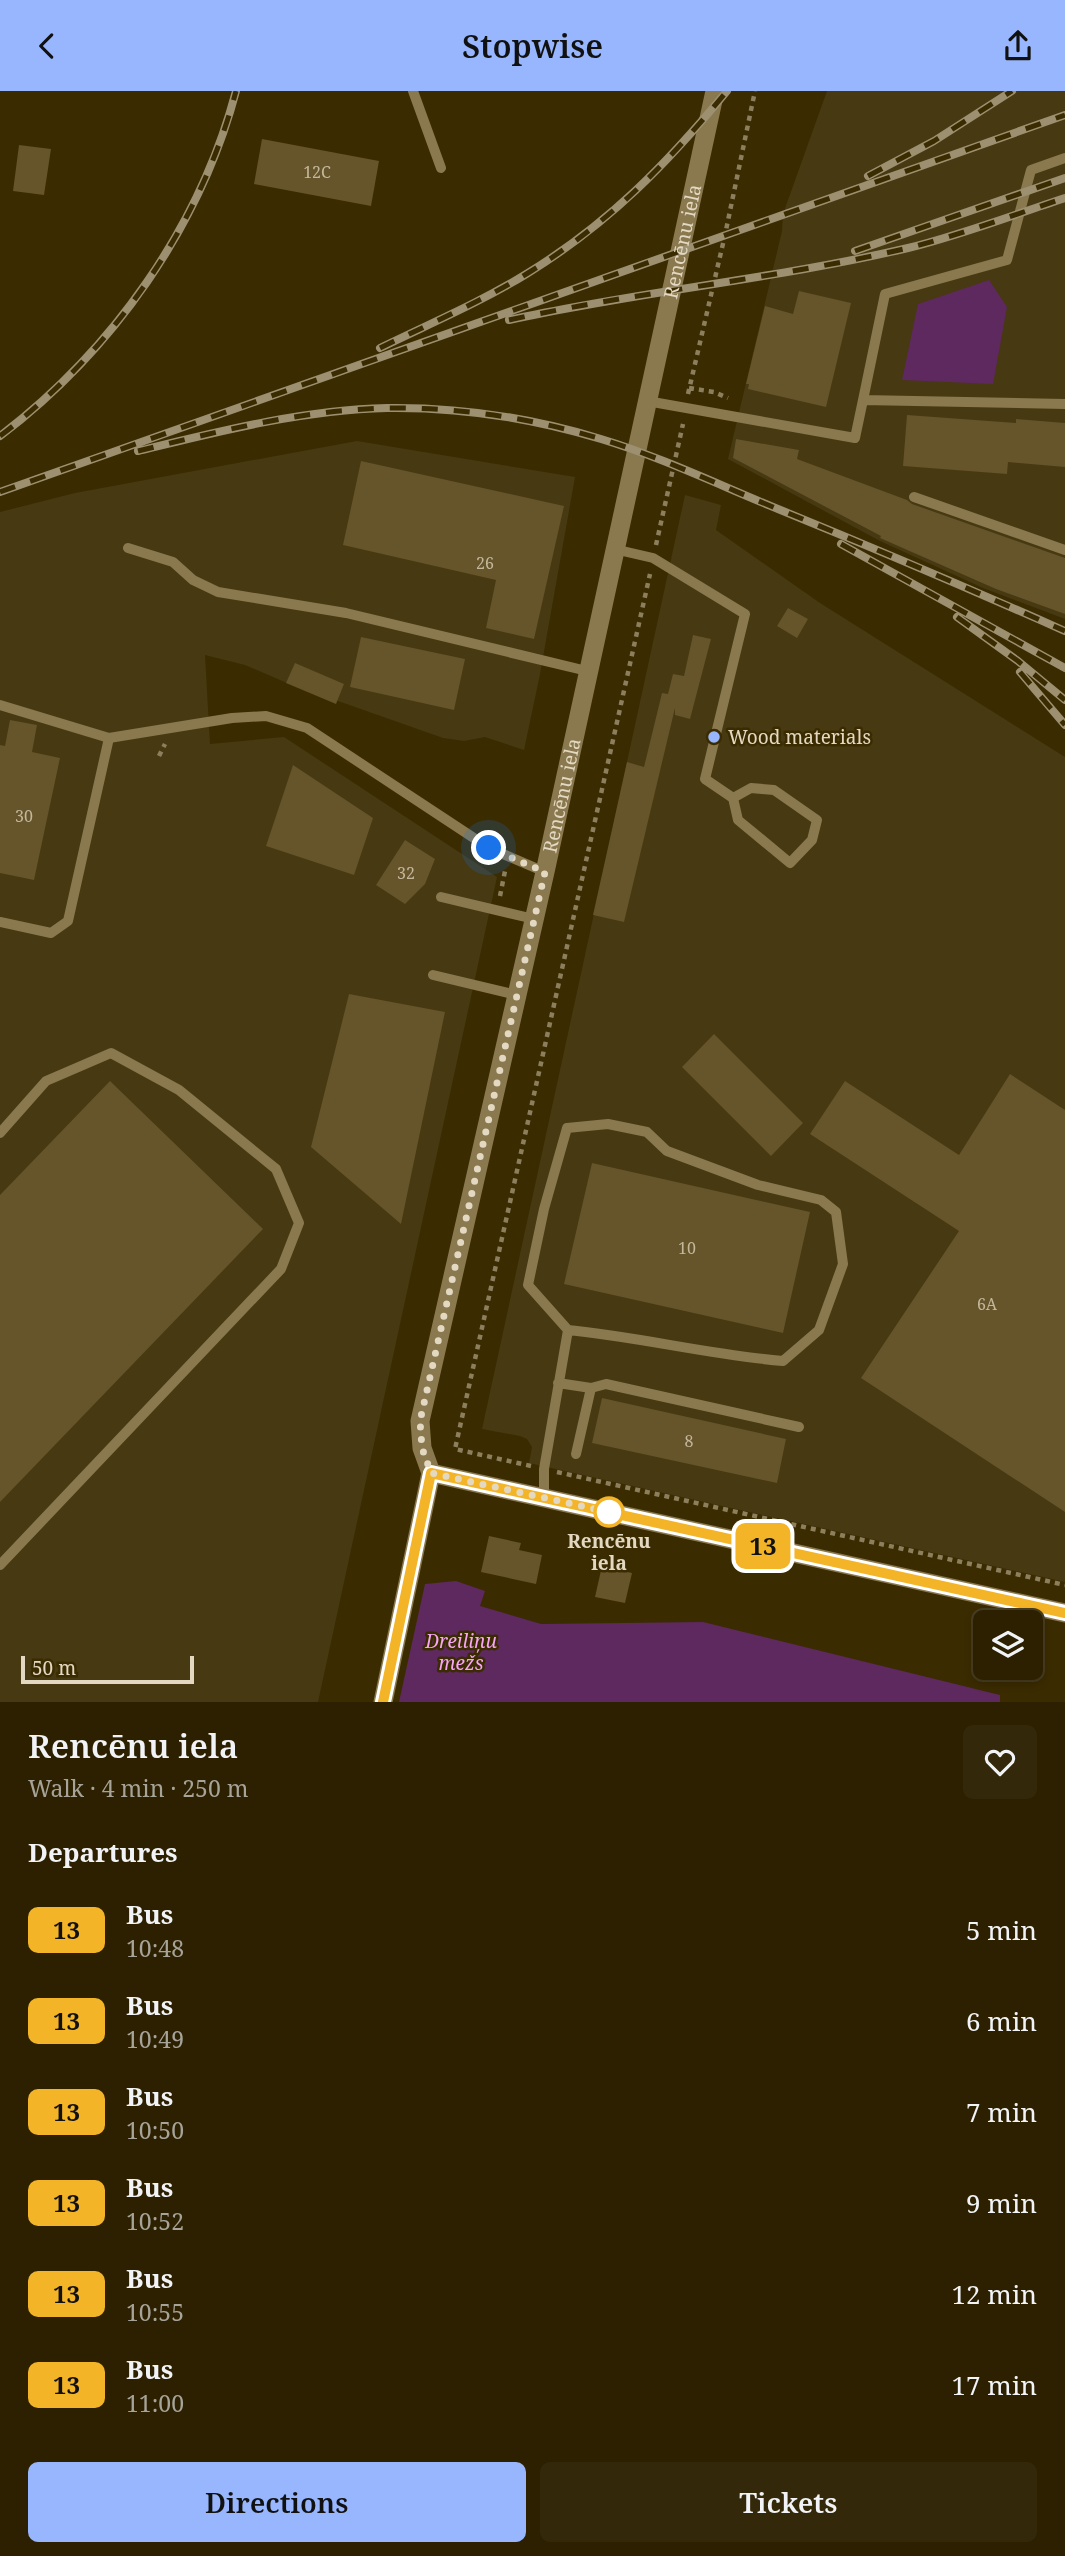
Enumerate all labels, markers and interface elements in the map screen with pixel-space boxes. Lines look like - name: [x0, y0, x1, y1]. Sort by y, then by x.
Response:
- text: Stopwise: [462, 24, 603, 67]
- icon: back: [28, 27, 66, 65]
- icon: share: [999, 27, 1037, 65]
- house number: 12C: [303, 161, 331, 183]
- street label: Rencēnu iela: [657, 182, 707, 301]
- house number: 26: [476, 552, 494, 574]
- place label: Wood materials: [728, 724, 871, 750]
- marker: Wood materials: [706, 729, 722, 745]
- street label: Rencēnu iela: [537, 736, 587, 855]
- house number: 30: [15, 805, 33, 827]
- your location: [471, 830, 506, 865]
- house number: 32: [397, 862, 415, 884]
- house number: 10: [678, 1237, 696, 1259]
- house number: 6A: [977, 1293, 998, 1315]
- house number: 8: [685, 1430, 694, 1452]
- marker: Rencēnu iela: [594, 1497, 624, 1527]
- line badge: 13: [732, 1523, 794, 1569]
- place label: Rencēnu iela: [567, 1528, 651, 1576]
- text: 13: [749, 1529, 777, 1562]
- map controls: [973, 1610, 1043, 1680]
- button: layers: [973, 1610, 1043, 1680]
- park label: Dreiliņu mežs: [424, 1628, 497, 1676]
- scale bar: [21, 1653, 194, 1685]
- text: 50 m: [32, 1655, 76, 1681]
- text: Rencēnu iela: [28, 1723, 238, 1768]
- button: heart: [963, 1725, 1037, 1799]
- text: Walk · 4 min · 250 m: [28, 1772, 248, 1804]
- text: Departures: [28, 1834, 178, 1870]
- text: Bus: [126, 1896, 173, 1932]
- text: 5 min: [966, 1912, 1037, 1948]
- text: 13: [53, 1913, 80, 1946]
- text: 10:48: [126, 1932, 184, 1964]
- text: Bus: [126, 1987, 173, 2023]
- text: 6 min: [966, 2003, 1037, 2039]
- text: 13: [53, 2004, 80, 2037]
- text: 10:49: [126, 2023, 184, 2055]
- text: Bus: [126, 2078, 173, 2114]
- text: 7 min: [966, 2094, 1037, 2130]
- text: 13: [53, 2095, 80, 2128]
- text: 10:50: [126, 2114, 184, 2146]
- text: Bus: [126, 2169, 173, 2205]
- text: 9 min: [966, 2185, 1037, 2221]
- text: 13: [53, 2186, 80, 2219]
- text: 10:52: [126, 2205, 184, 2237]
- text: Bus: [126, 2260, 173, 2296]
- text: 12 min: [952, 2276, 1037, 2312]
- text: 13: [53, 2277, 80, 2310]
- text: 10:55: [126, 2296, 184, 2328]
- text: Bus: [126, 2351, 173, 2387]
- text: 17 min: [952, 2367, 1037, 2403]
- text: 13: [53, 2368, 80, 2401]
- text: 11:00: [126, 2387, 184, 2419]
- button: Directions: [28, 2462, 526, 2542]
- button: Tickets: [540, 2462, 1037, 2542]

